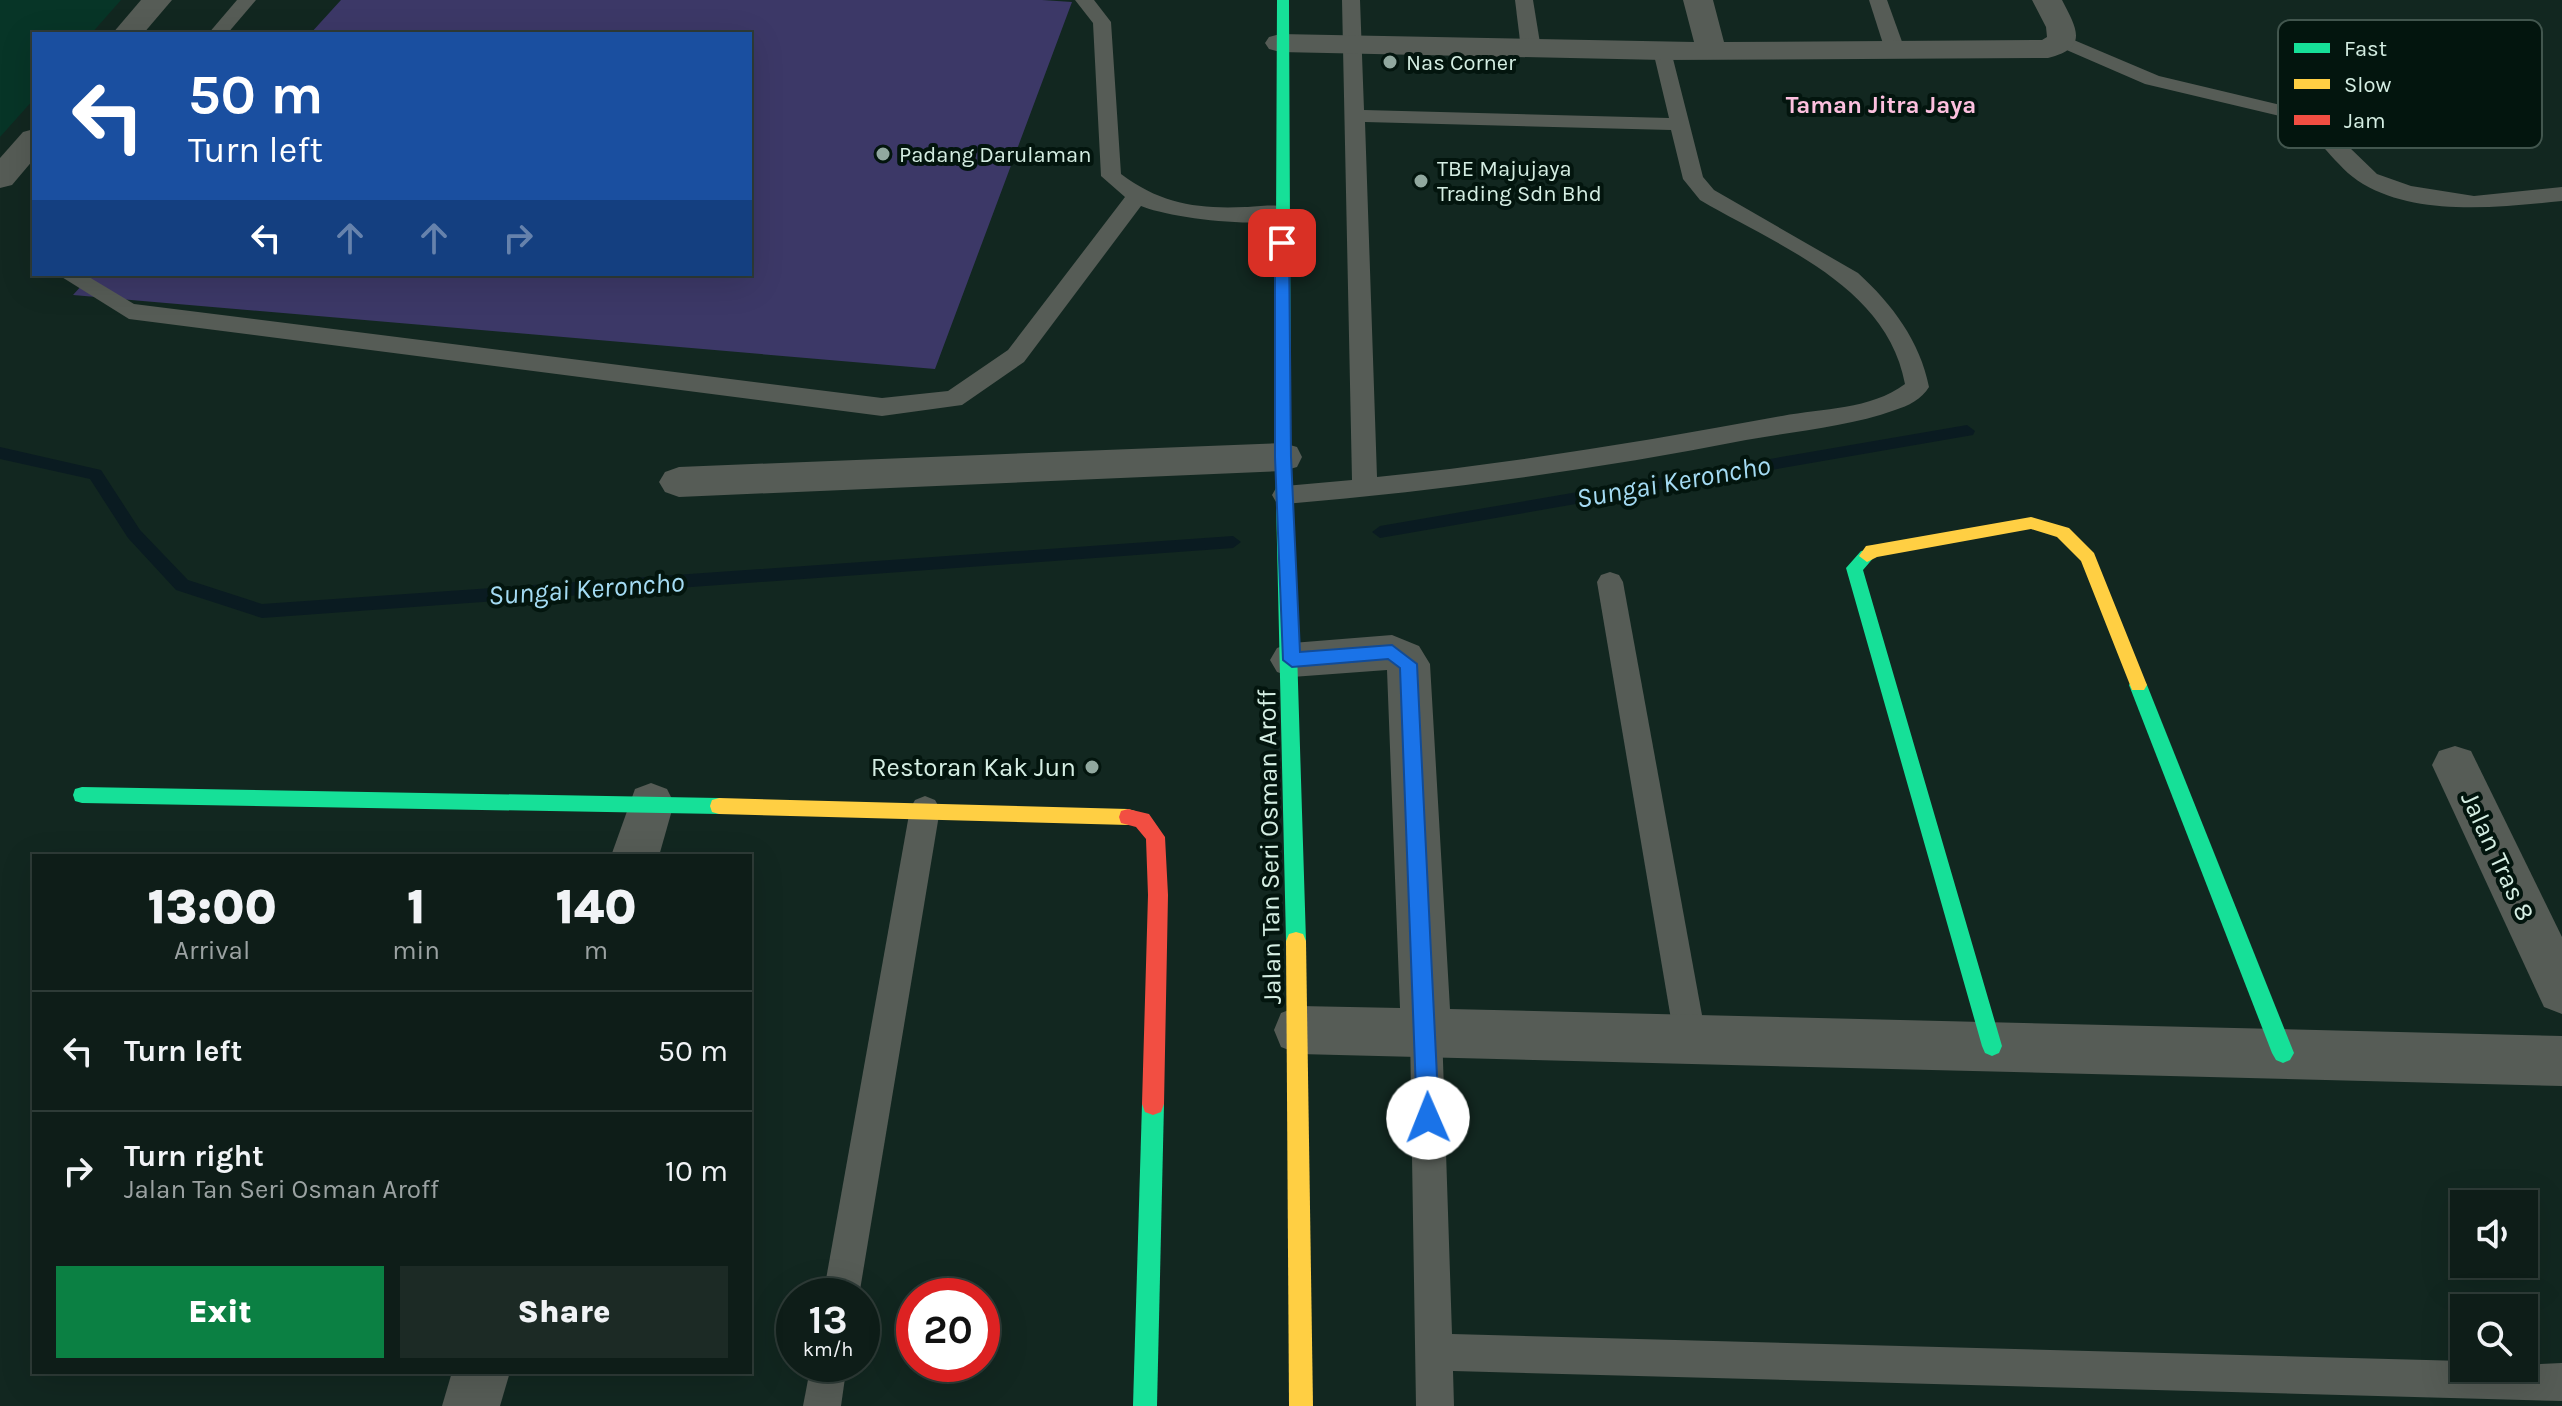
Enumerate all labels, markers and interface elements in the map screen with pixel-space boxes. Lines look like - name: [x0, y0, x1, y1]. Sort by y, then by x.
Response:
- legend: [2278, 20, 2542, 148]
- text: Fast: [2344, 36, 2387, 62]
- place label: Nas Corner: [1406, 50, 1516, 76]
- marker: Nas Corner: [1381, 53, 1399, 71]
- text: 50 m: [188, 62, 323, 127]
- icon: left: [56, 64, 160, 168]
- text: Slow: [2344, 72, 2391, 98]
- district label: Taman Jitra Jaya: [1786, 91, 1976, 119]
- text: Jam: [2344, 108, 2386, 134]
- text: Turn left: [188, 129, 323, 171]
- place label: Padang Darulaman: [899, 142, 1092, 168]
- marker: Padang Darulaman: [874, 145, 892, 163]
- place label: TBE Majujaya Trading Sdn Bhd: [1437, 156, 1602, 207]
- marker: TBE Majujaya Trading Sdn Bhd: [1412, 172, 1430, 190]
- pin: [1248, 209, 1316, 277]
- icon: left: [244, 216, 288, 260]
- icon: ahead: [328, 216, 372, 260]
- icon: ahead: [412, 216, 456, 260]
- icon: right: [496, 216, 540, 260]
- icon: arrive: [1260, 221, 1304, 265]
- water label: Sungai Keroncho: [1574, 448, 1773, 515]
- water label: Sungai Keroncho: [487, 565, 685, 612]
- street label: Jalan Tan Seri Osman Aroff: [1251, 688, 1288, 1005]
- place label: Restoran Kak Jun: [871, 752, 1076, 783]
- marker: Restoran Kak Jun: [1083, 758, 1101, 776]
- street label: Jalan Tras 8: [2454, 787, 2541, 926]
- text: 13:00: [147, 879, 277, 935]
- text: 1: [407, 879, 425, 935]
- text: 140: [555, 879, 637, 935]
- text: Arrival: [174, 935, 250, 966]
- text: min: [392, 935, 440, 966]
- text: m: [584, 935, 608, 966]
- icon: left: [56, 1029, 100, 1073]
- text: Turn left: [124, 1033, 242, 1069]
- text: 50 m: [658, 1033, 728, 1069]
- position arrow: [1386, 1076, 1470, 1160]
- text: Turn right: [124, 1138, 264, 1174]
- icon: right: [56, 1149, 100, 1193]
- text: 10 m: [665, 1153, 728, 1189]
- text: Jalan Tan Seri Osman Aroff: [124, 1174, 439, 1205]
- map controls: [2450, 1190, 2538, 1382]
- button: sound: [2450, 1190, 2538, 1278]
- button: Exit: [56, 1266, 384, 1358]
- button: Share: [400, 1266, 728, 1358]
- speed limit sign: 20: [896, 1278, 1000, 1382]
- button: search: [2450, 1294, 2538, 1382]
- text: 13: [808, 1296, 848, 1343]
- text: km/h: [803, 1338, 853, 1361]

